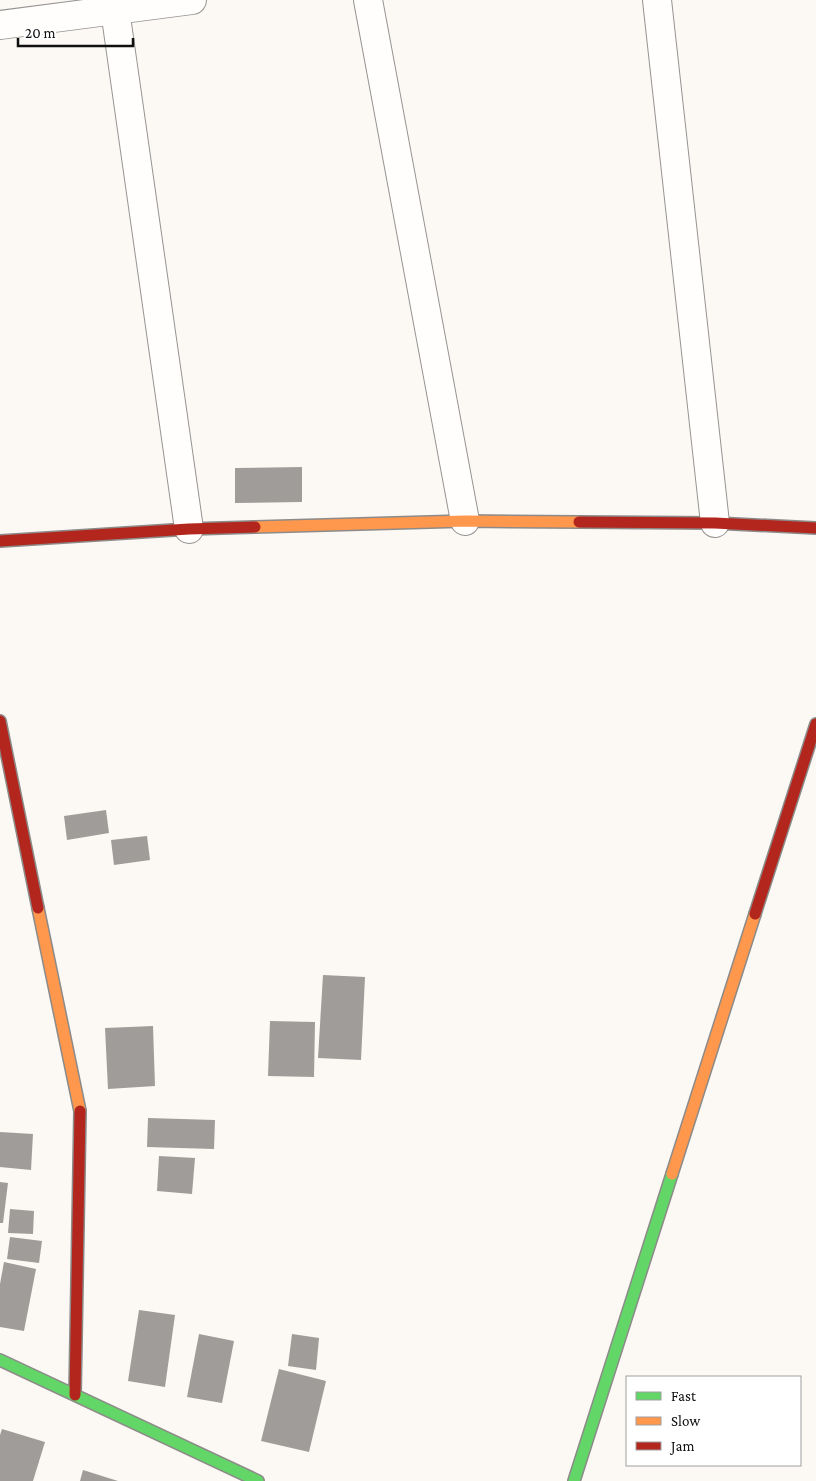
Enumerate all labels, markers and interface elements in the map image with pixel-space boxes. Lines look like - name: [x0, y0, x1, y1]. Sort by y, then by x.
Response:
- scale bar: [18, 15, 132, 47]
- text: 20 m: [25, 25, 56, 41]
- legend: [626, 1376, 801, 1466]
- text: Fast: [671, 1388, 697, 1404]
- text: Slow: [671, 1413, 701, 1429]
- text: Jam: [669, 1438, 694, 1455]

